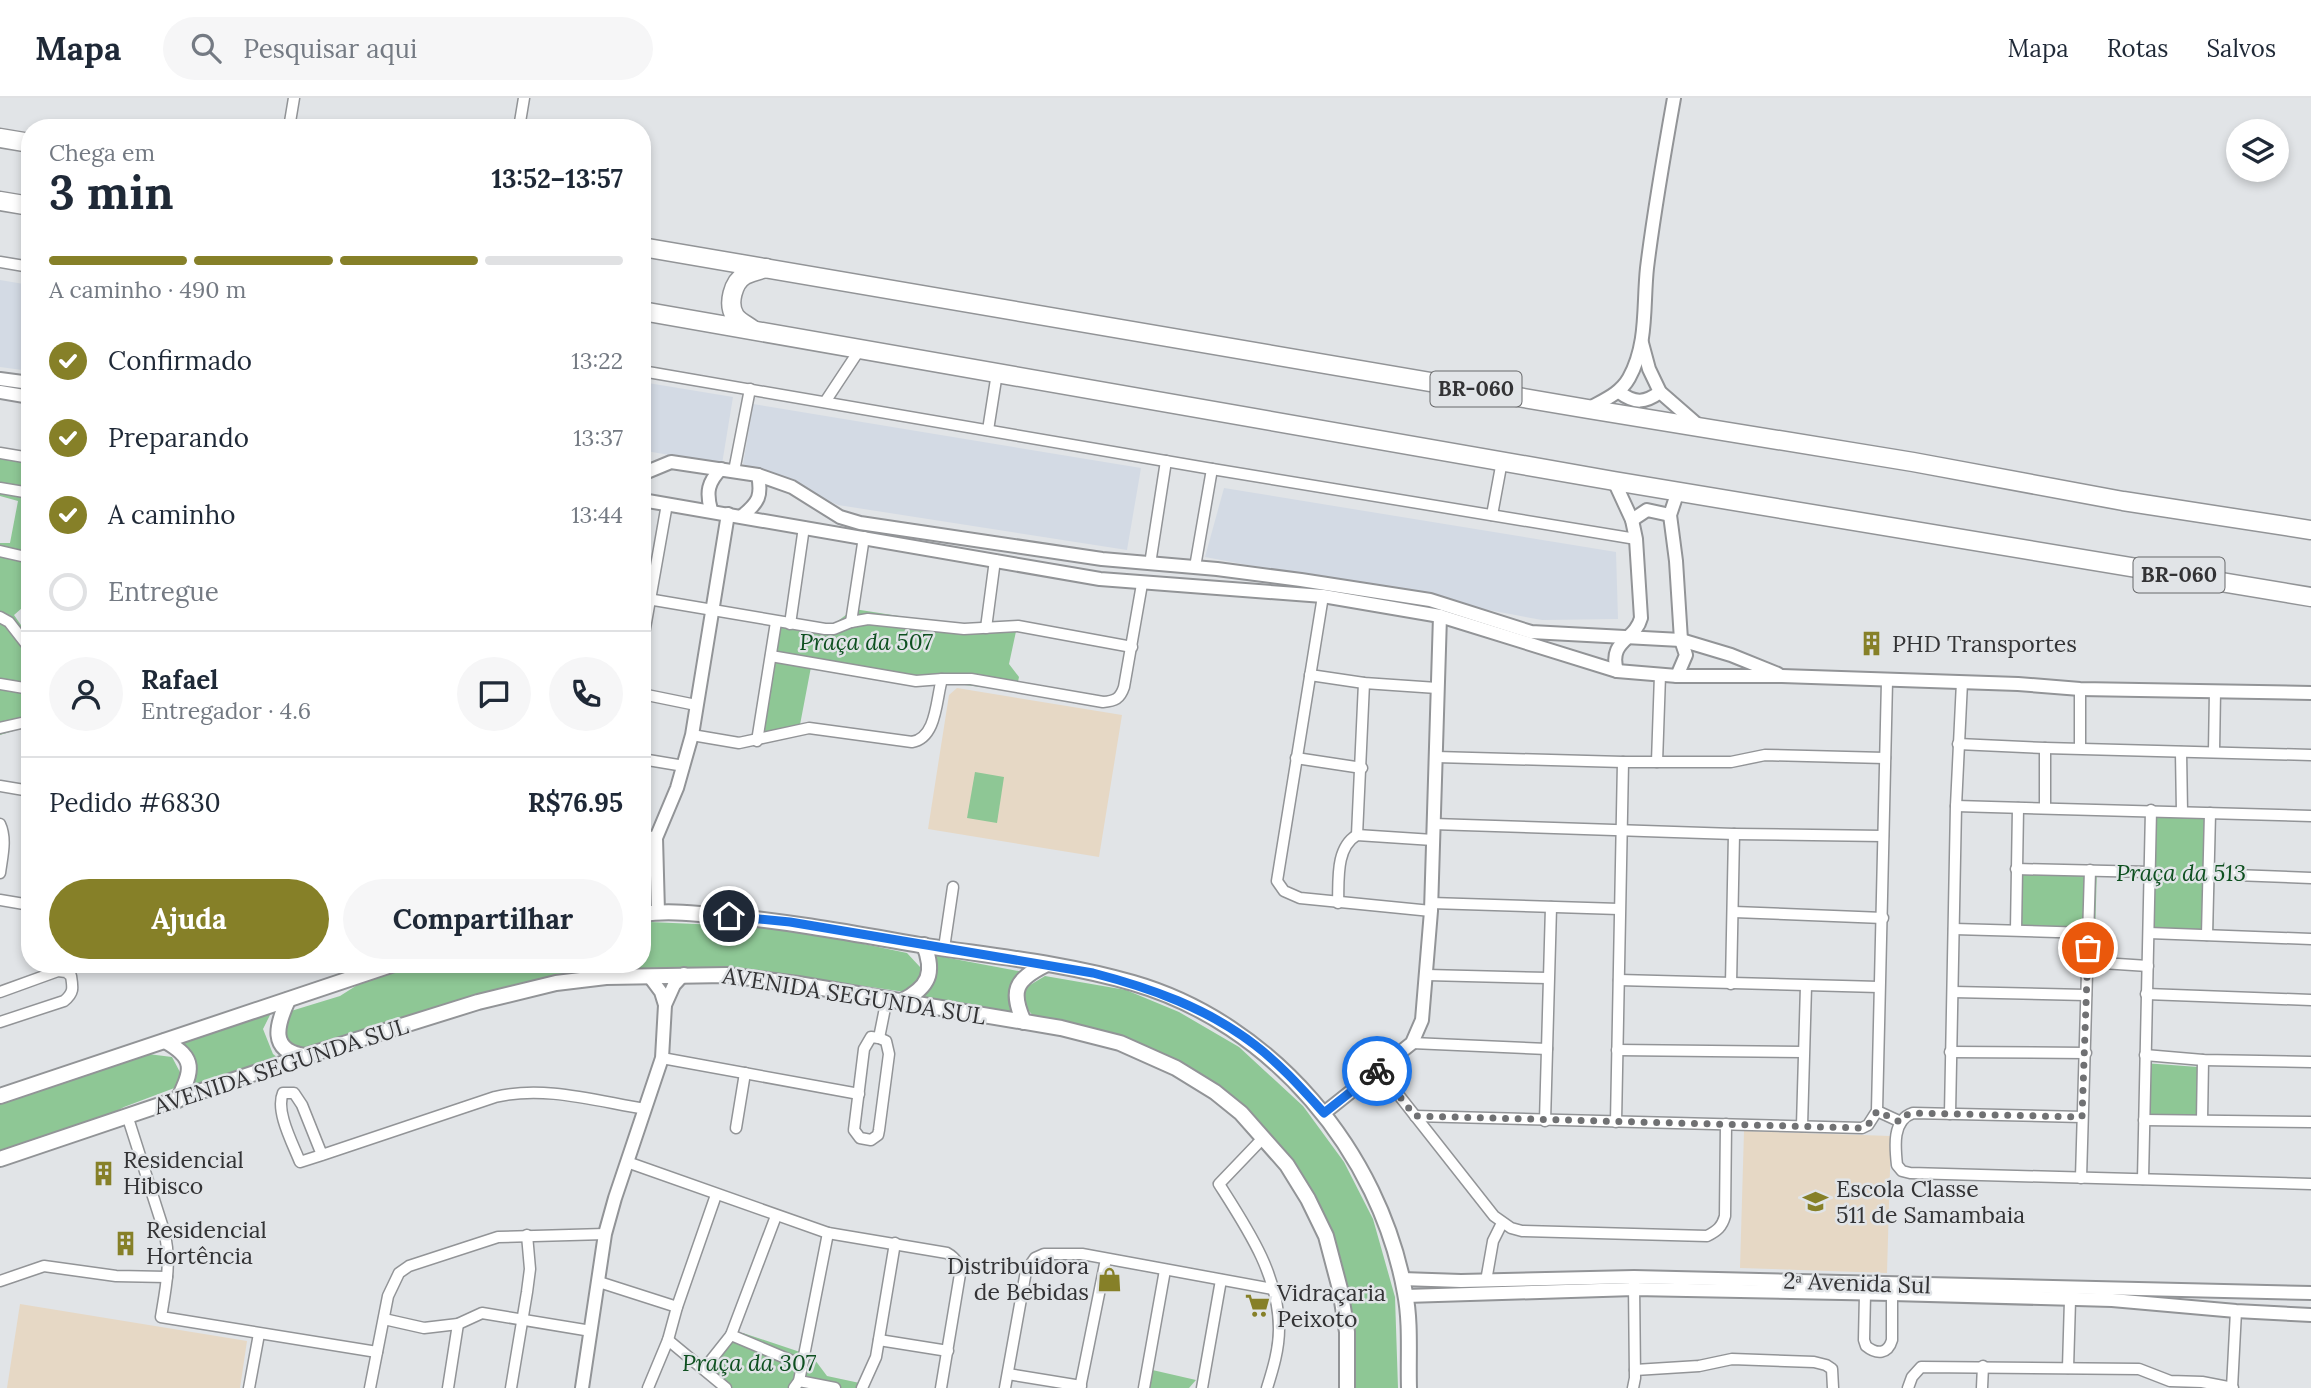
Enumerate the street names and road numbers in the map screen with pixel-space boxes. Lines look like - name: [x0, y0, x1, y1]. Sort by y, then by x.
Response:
- road number: BR-060: [1430, 372, 1522, 406]
- road number: BR-060: [2134, 558, 2224, 592]
- street label: AVENIDA SEGUNDA SUL: [720, 960, 988, 1031]
- street label: AVENIDA SEGUNDA SUL: [149, 1011, 412, 1121]
- street label: 2ᵃ Avenida Sul: [1783, 1265, 1931, 1300]

